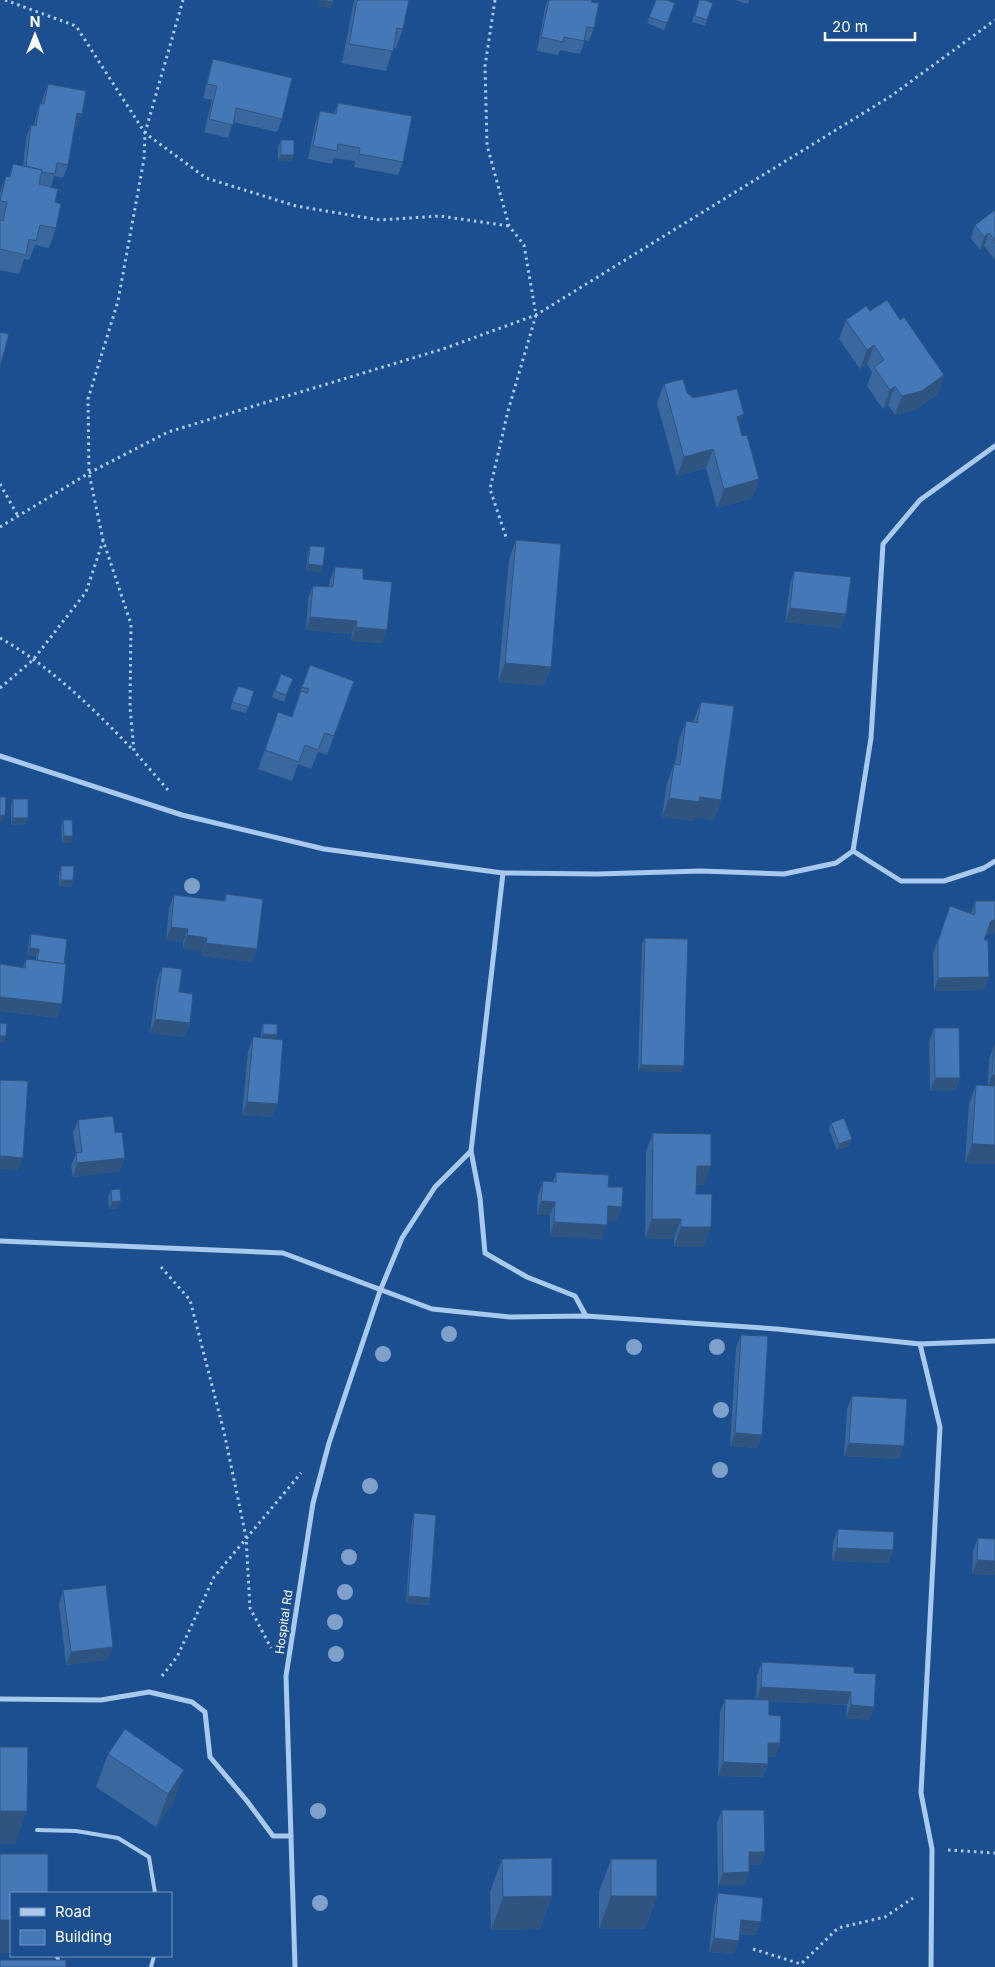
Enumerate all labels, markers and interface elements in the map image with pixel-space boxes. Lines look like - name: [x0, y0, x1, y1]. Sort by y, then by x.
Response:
- north arrow: [10, 10, 60, 60]
- scale bar: [825, 10, 915, 42]
- text: N: [30, 13, 40, 30]
- text: 20 m: [832, 17, 868, 36]
- street label: Hospital Rd: [272, 1589, 295, 1655]
- legend: [10, 1892, 172, 1957]
- text: Road: [55, 1902, 91, 1921]
- text: Building: [55, 1927, 112, 1946]

